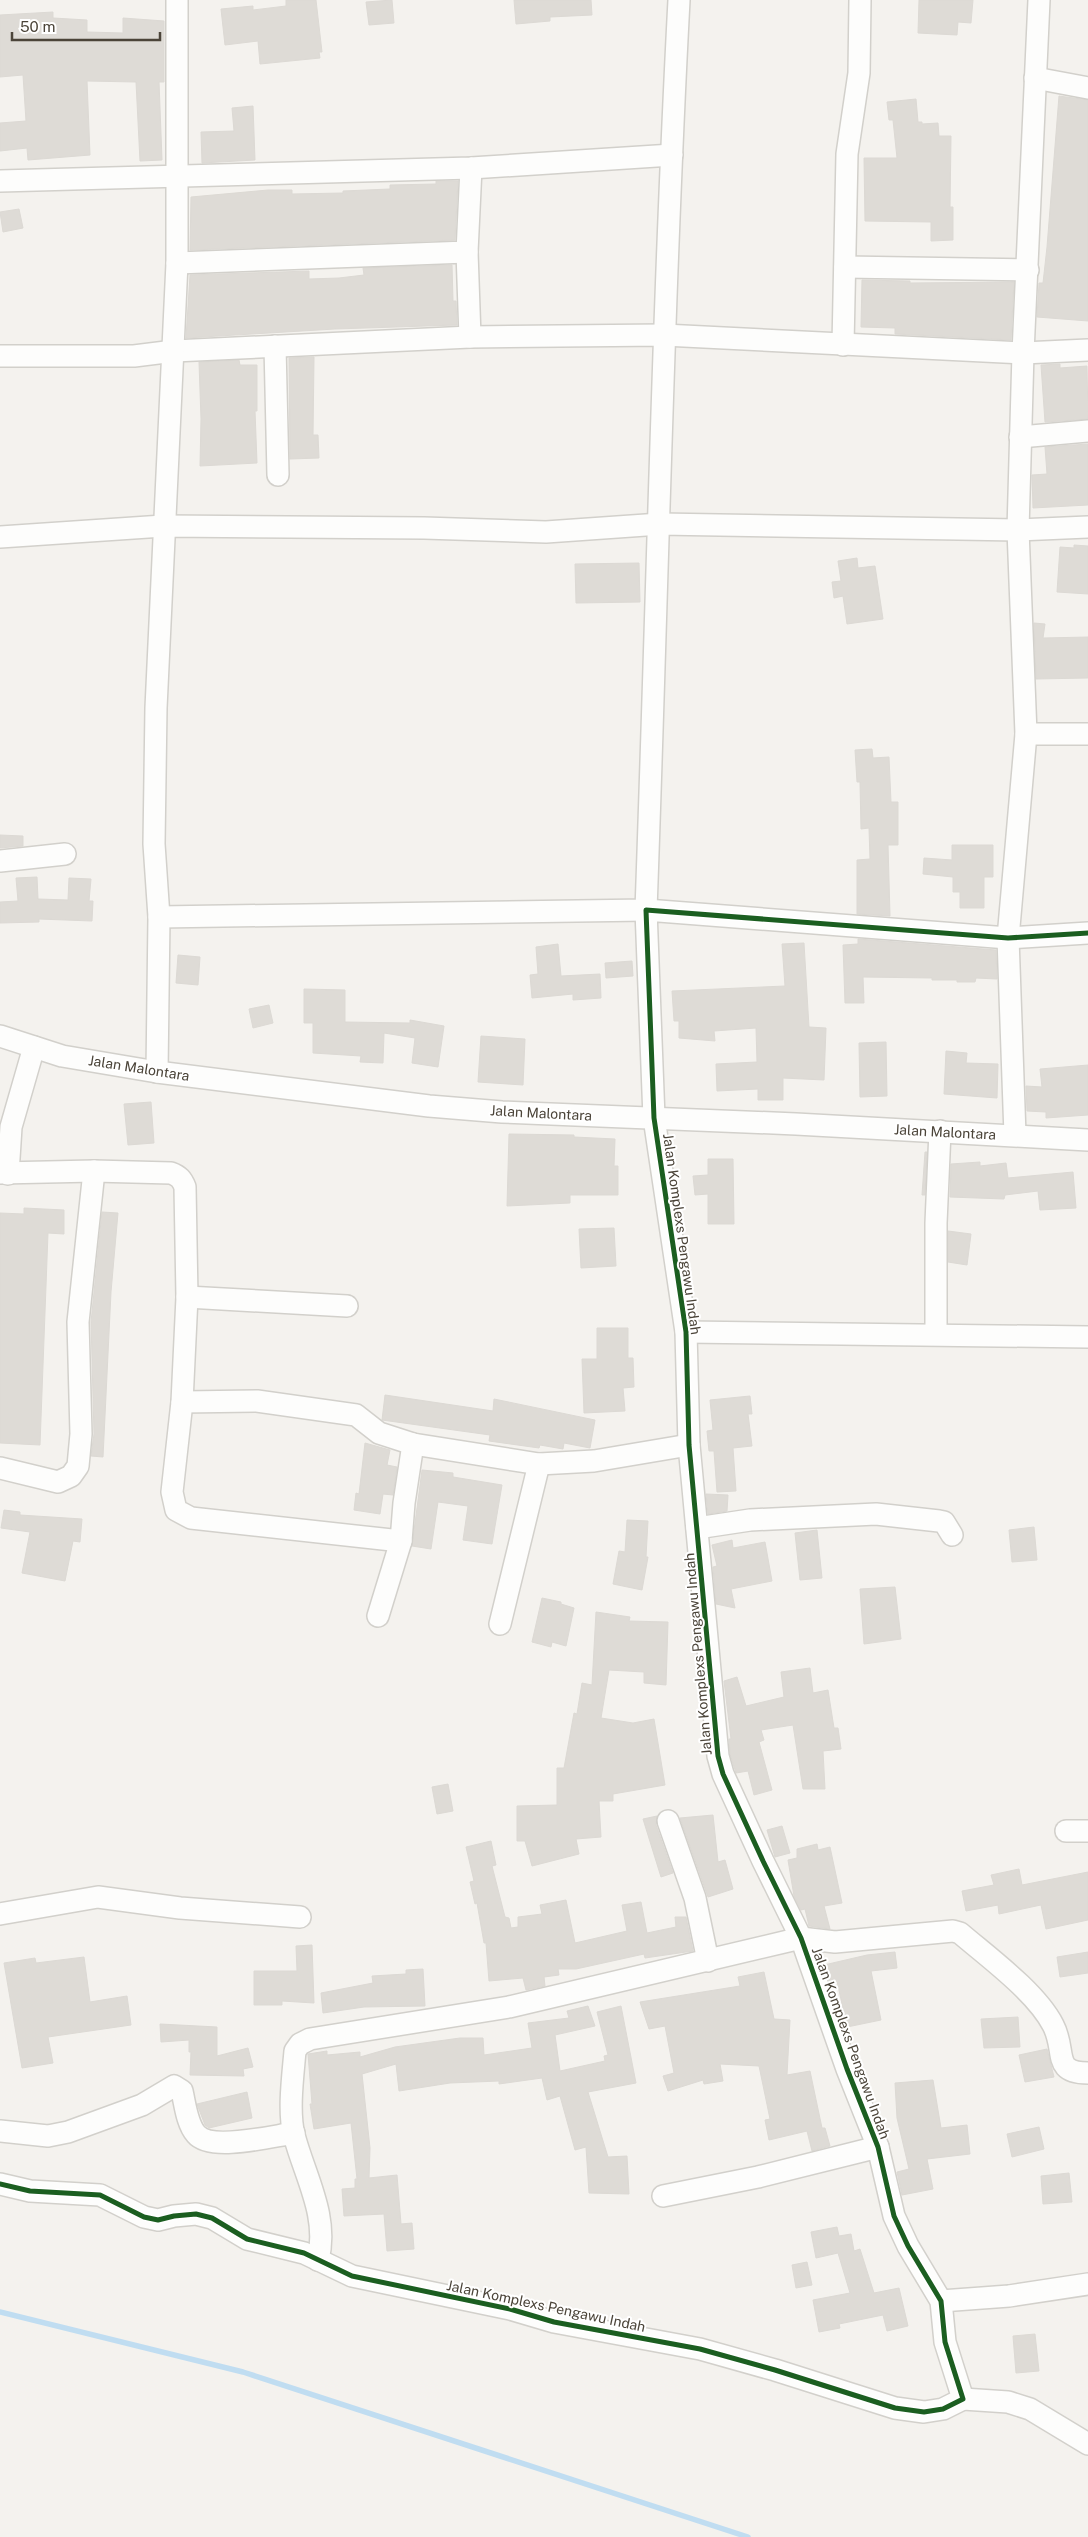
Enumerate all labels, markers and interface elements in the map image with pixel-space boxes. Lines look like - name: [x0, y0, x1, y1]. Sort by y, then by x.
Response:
- scale bar: [12, 10, 160, 42]
- text: 50 m: [20, 18, 55, 35]
- street label: Jalan Malontara: [87, 1052, 191, 1084]
- street label: Jalan Malontara: [489, 1102, 593, 1124]
- street label: Jalan Malontara: [893, 1121, 997, 1143]
- street label: Jalan Komplexs Pengawu Indah: [660, 1132, 704, 1336]
- street label: Jalan Komplexs Pengawu Indah: [681, 1552, 715, 1756]
- street label: Jalan Komplexs Pengawu Indah: [809, 1945, 893, 2141]
- street label: Jalan Komplexs Pengawu Indah: [445, 2277, 647, 2335]

